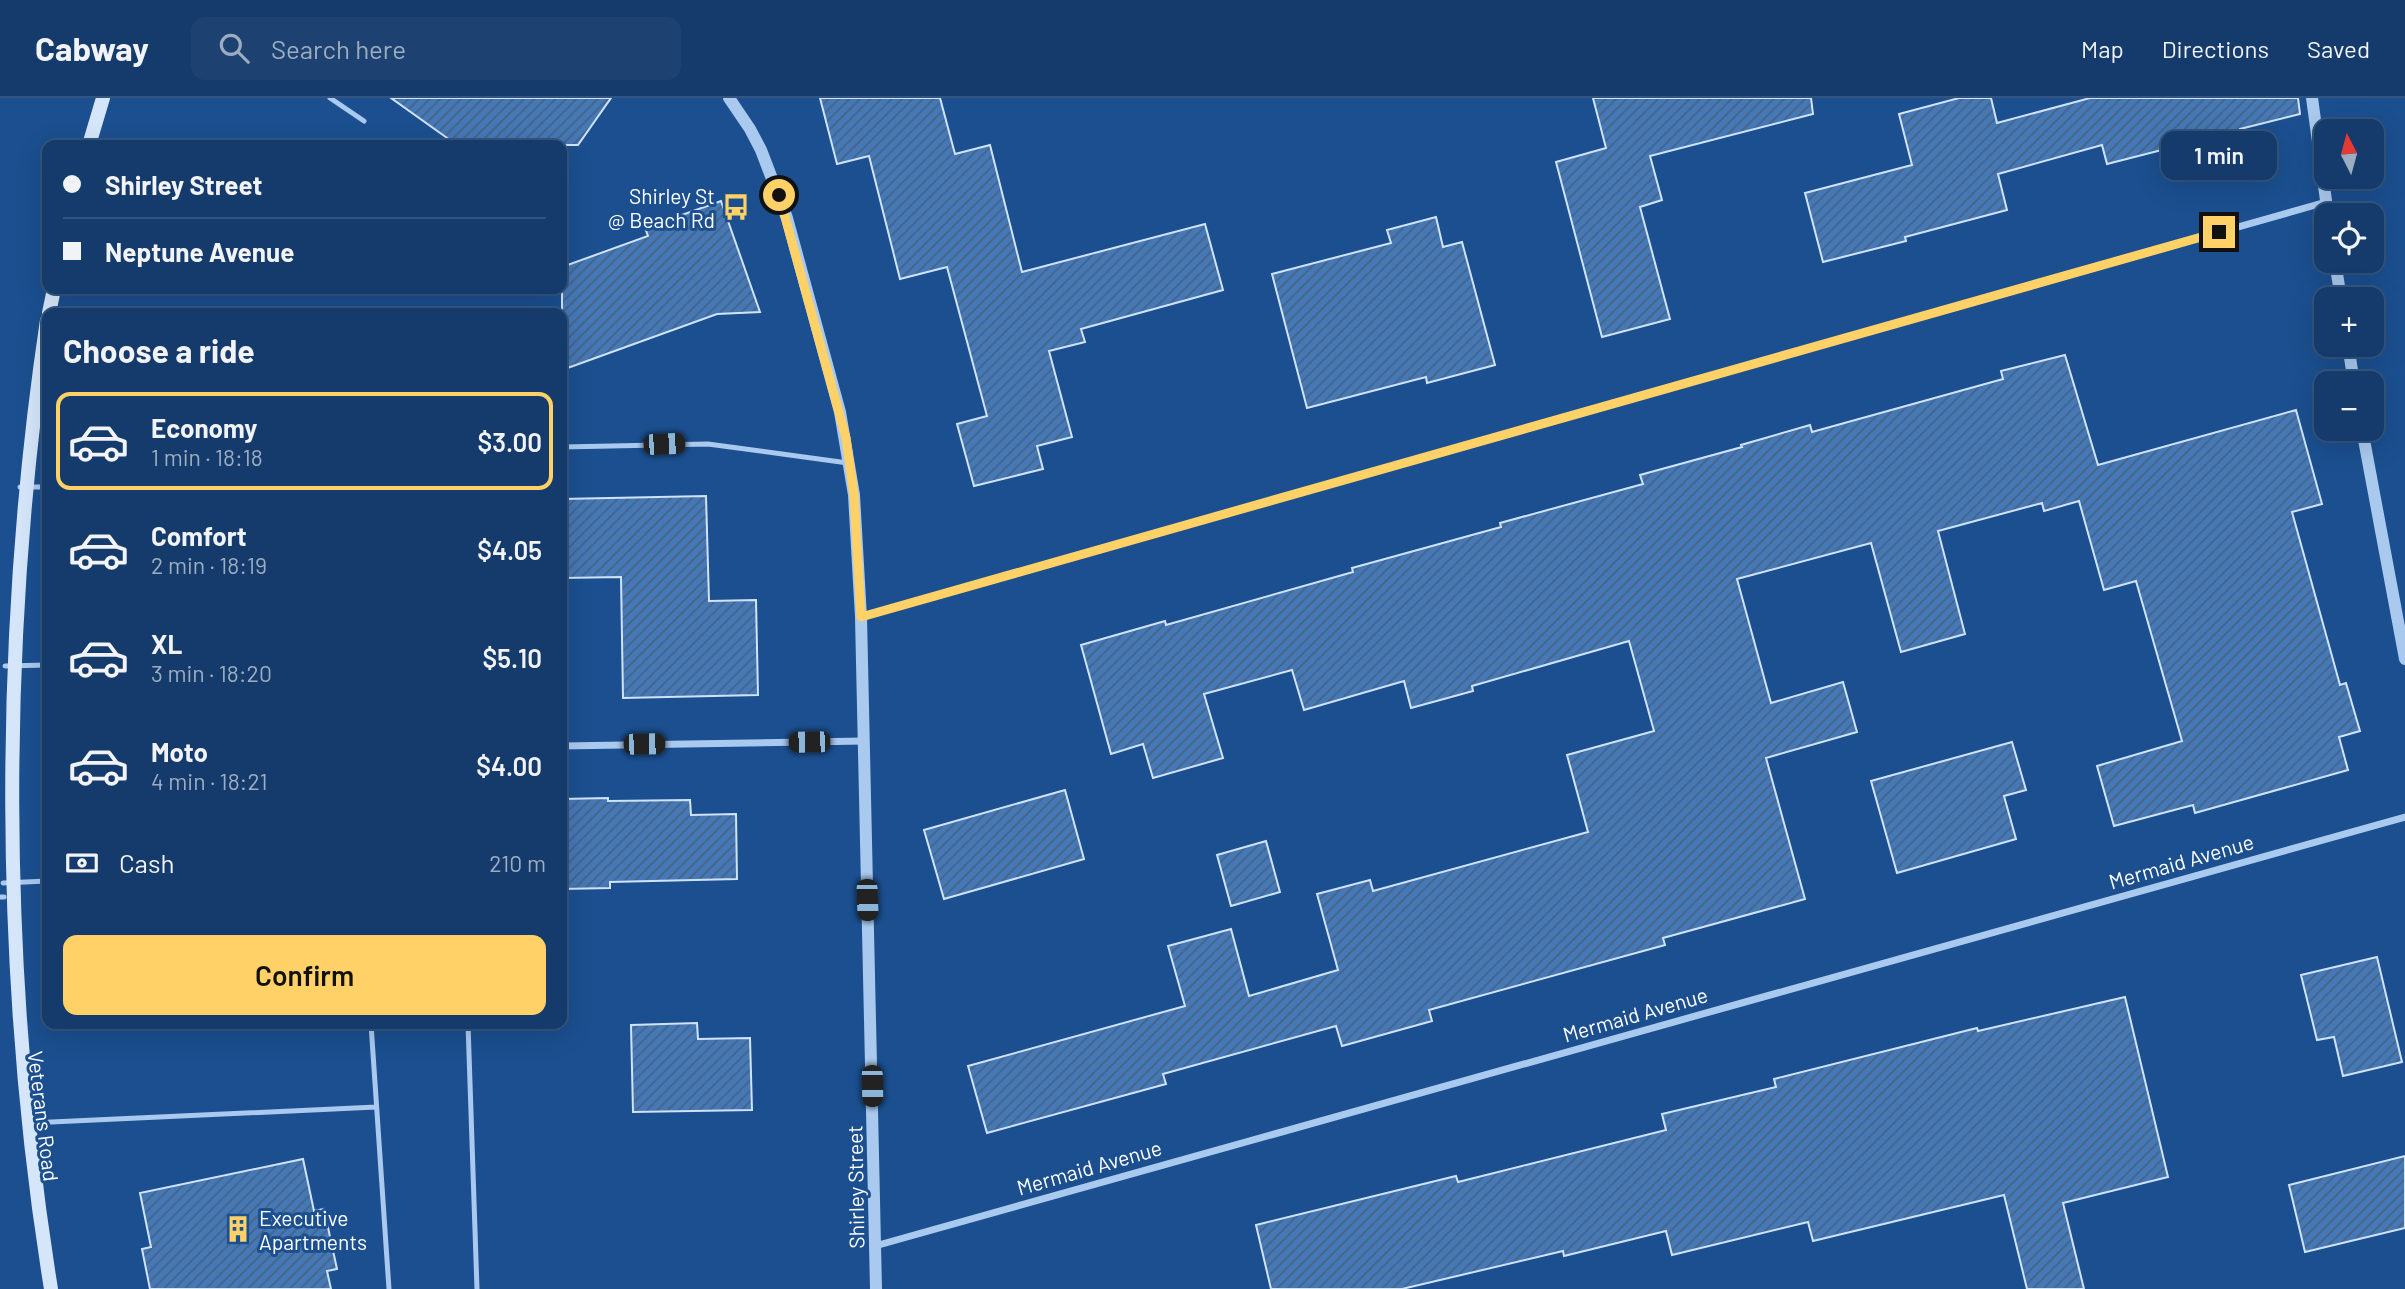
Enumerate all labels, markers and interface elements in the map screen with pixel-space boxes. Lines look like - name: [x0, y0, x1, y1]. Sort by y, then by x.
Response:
- search box: [191, 17, 681, 80]
- text: Cabway: [35, 28, 149, 68]
- icon: search: [215, 29, 253, 67]
- text: Search here: [271, 33, 406, 64]
- text: Map: [2081, 34, 2124, 63]
- text: Directions: [2162, 34, 2269, 63]
- text: Saved: [2307, 34, 2370, 63]
- north arrow: [2314, 119, 2384, 189]
- map controls: [2314, 119, 2384, 441]
- callout: 1 min: [2161, 130, 2277, 180]
- text: 1 min: [2194, 141, 2244, 169]
- text: Shirley Street: [105, 169, 262, 200]
- route start: [763, 179, 795, 211]
- place label: Shirley St @ Beach Rd: [608, 183, 715, 232]
- bus stop icon: Shirley St @ Beach Rd: [721, 192, 751, 222]
- button: locate: [2314, 203, 2384, 273]
- route end: [2203, 216, 2235, 248]
- text: Neptune Avenue: [105, 236, 294, 267]
- button: +: [2314, 287, 2384, 357]
- text: Choose a ride: [63, 331, 255, 369]
- button: −: [2314, 371, 2384, 441]
- icon: car: [67, 410, 130, 473]
- text: Economy: [151, 412, 257, 443]
- text: $3.00: [478, 426, 542, 457]
- car: [643, 433, 686, 455]
- text: 1 min · 18:18: [151, 443, 263, 471]
- icon: car: [67, 518, 130, 581]
- text: Comfort: [151, 520, 247, 551]
- text: $4.05: [477, 534, 542, 565]
- text: 2 min · 18:19: [151, 551, 267, 579]
- icon: car: [67, 626, 130, 689]
- text: XL: [151, 628, 182, 659]
- text: $5.10: [482, 642, 542, 673]
- text: 3 min · 18:20: [151, 659, 272, 687]
- car: [788, 731, 831, 753]
- car: [623, 733, 666, 755]
- icon: car: [67, 734, 130, 797]
- text: Moto: [151, 736, 208, 767]
- text: $4.00: [476, 750, 542, 781]
- text: 4 min · 18:21: [151, 767, 267, 795]
- street label: Mermaid Avenue: [2106, 828, 2256, 894]
- icon: cash: [63, 844, 101, 882]
- text: Cash: [119, 847, 174, 878]
- text: 210 m: [489, 849, 546, 877]
- car: [856, 879, 879, 921]
- button: Confirm: [63, 935, 546, 1015]
- street label: Mermaid Avenue: [1560, 981, 1710, 1047]
- street label: Veterans Road: [24, 1049, 64, 1183]
- car: [862, 1065, 883, 1107]
- street label: Shirley Street: [841, 1125, 869, 1249]
- street label: Mermaid Avenue: [1014, 1134, 1164, 1200]
- place label: Executive Apartments: [259, 1205, 367, 1254]
- building icon: Executive Apartments: [223, 1214, 253, 1244]

